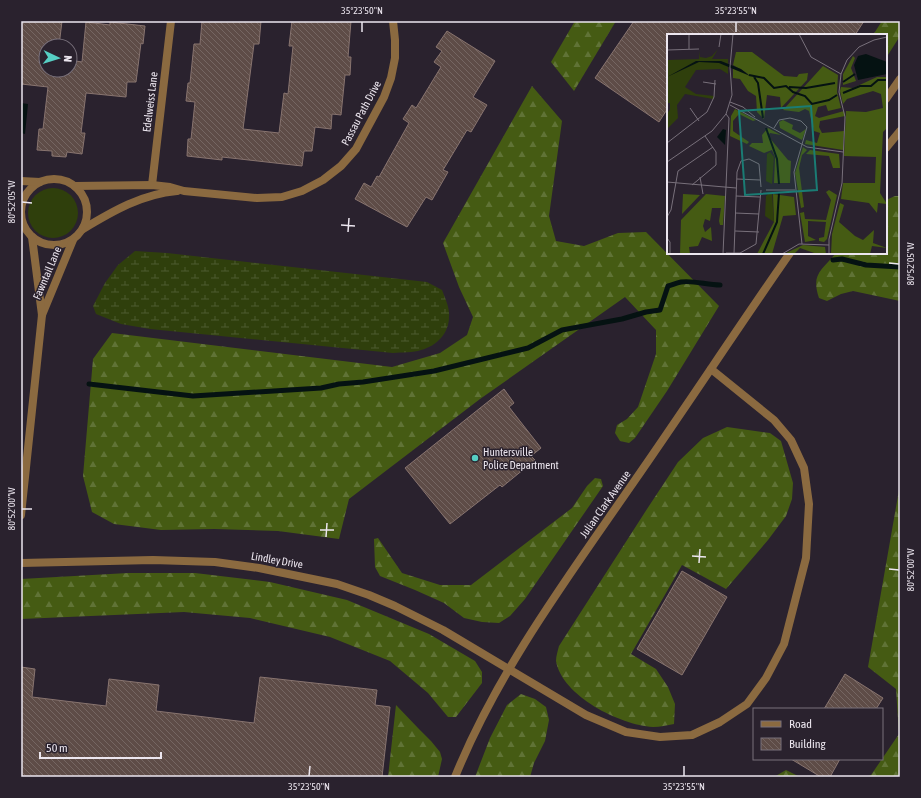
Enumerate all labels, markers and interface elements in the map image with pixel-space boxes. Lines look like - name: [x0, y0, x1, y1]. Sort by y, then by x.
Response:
- text: 35°23'50"N: [341, 5, 383, 16]
- text: 35°23'55"N: [715, 5, 757, 16]
- inset map: [667, 34, 887, 254]
- north arrow: [38, 38, 78, 78]
- text: N: [62, 55, 74, 62]
- street label: Edelweiss Lane: [140, 71, 160, 133]
- street label: Passau Path Drive: [339, 79, 383, 147]
- text: 80°52'05"W: [6, 180, 17, 224]
- text: 80°52'05"W: [905, 242, 916, 286]
- street label: Fawntail Lane: [31, 245, 63, 301]
- place label: Huntersville Police Department: [483, 446, 559, 471]
- marker: Huntersville Police Department: [470, 453, 480, 463]
- street label: Julian Clark Avenue: [577, 468, 633, 540]
- text: 80°52'00"W: [6, 487, 17, 531]
- text: 80°52'00"W: [905, 548, 916, 592]
- street label: Lindley Drive: [250, 550, 304, 570]
- legend: [753, 708, 883, 760]
- text: Road: [789, 717, 812, 731]
- scale bar: [40, 734, 161, 760]
- text: Building: [789, 737, 827, 751]
- text: 50 m: [46, 741, 68, 755]
- text: 35°23'50"N: [288, 781, 330, 792]
- text: 35°23'55"N: [663, 781, 705, 792]

